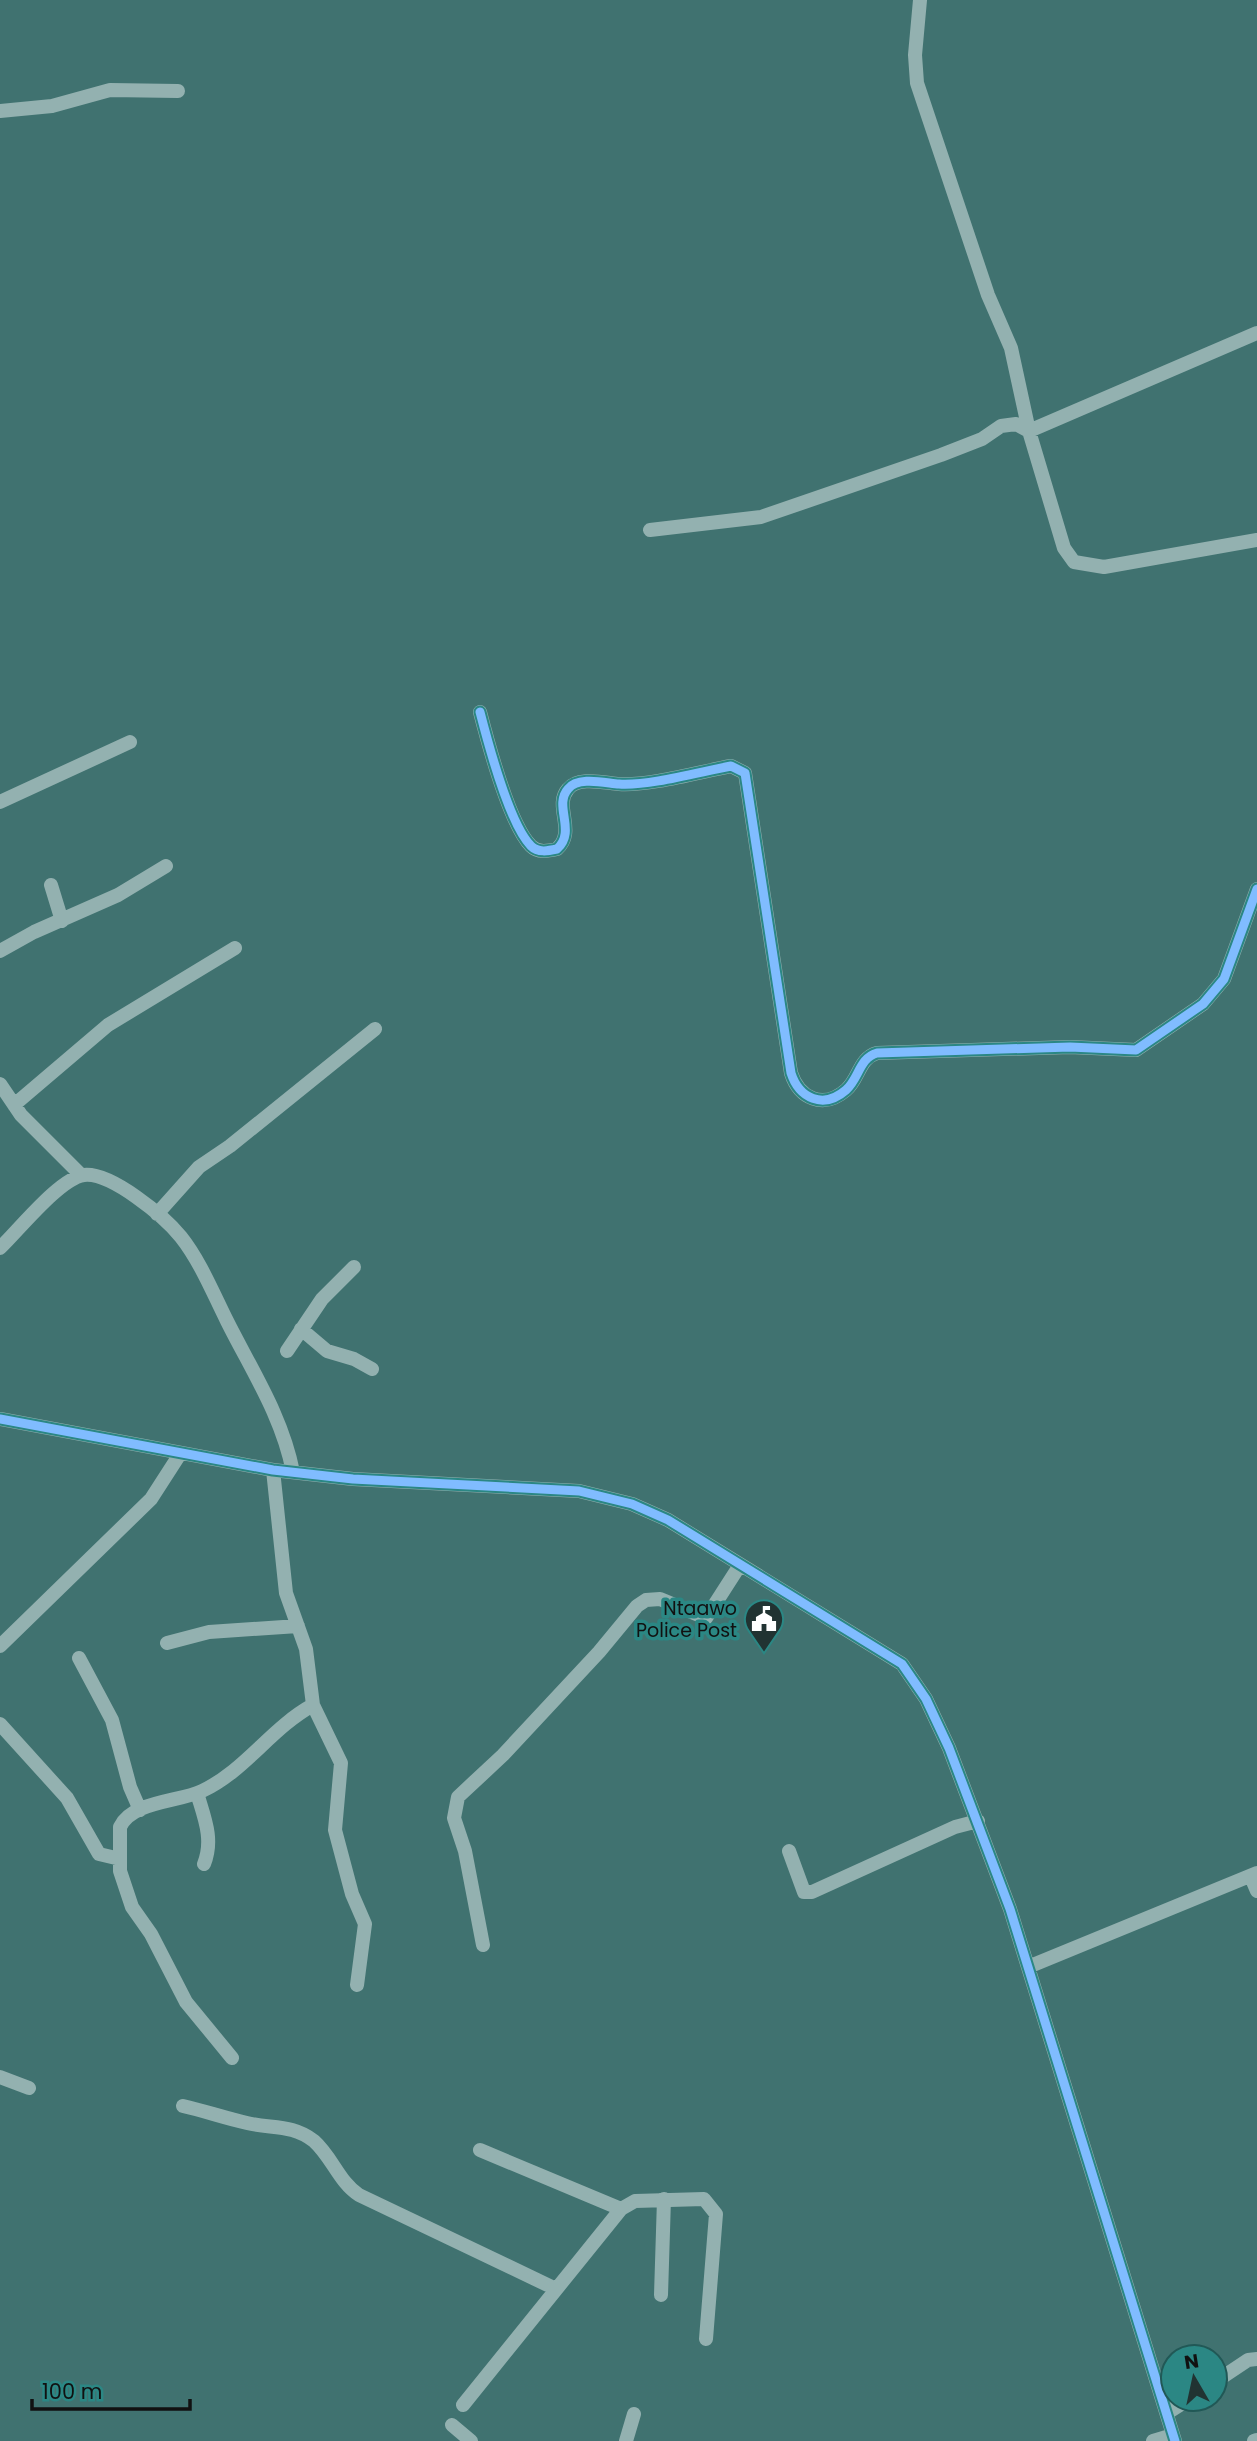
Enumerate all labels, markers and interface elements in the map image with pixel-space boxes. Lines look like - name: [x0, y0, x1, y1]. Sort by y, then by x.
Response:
- place label: Ntaawo Police Post: [636, 1595, 737, 1644]
- public building icon: Ntaawo Police Post: [743, 1598, 785, 1653]
- north arrow: [1159, 2343, 1229, 2413]
- text: N: [1182, 2347, 1201, 2376]
- scale bar: [32, 2368, 189, 2412]
- text: 100 m: [42, 2377, 102, 2406]

